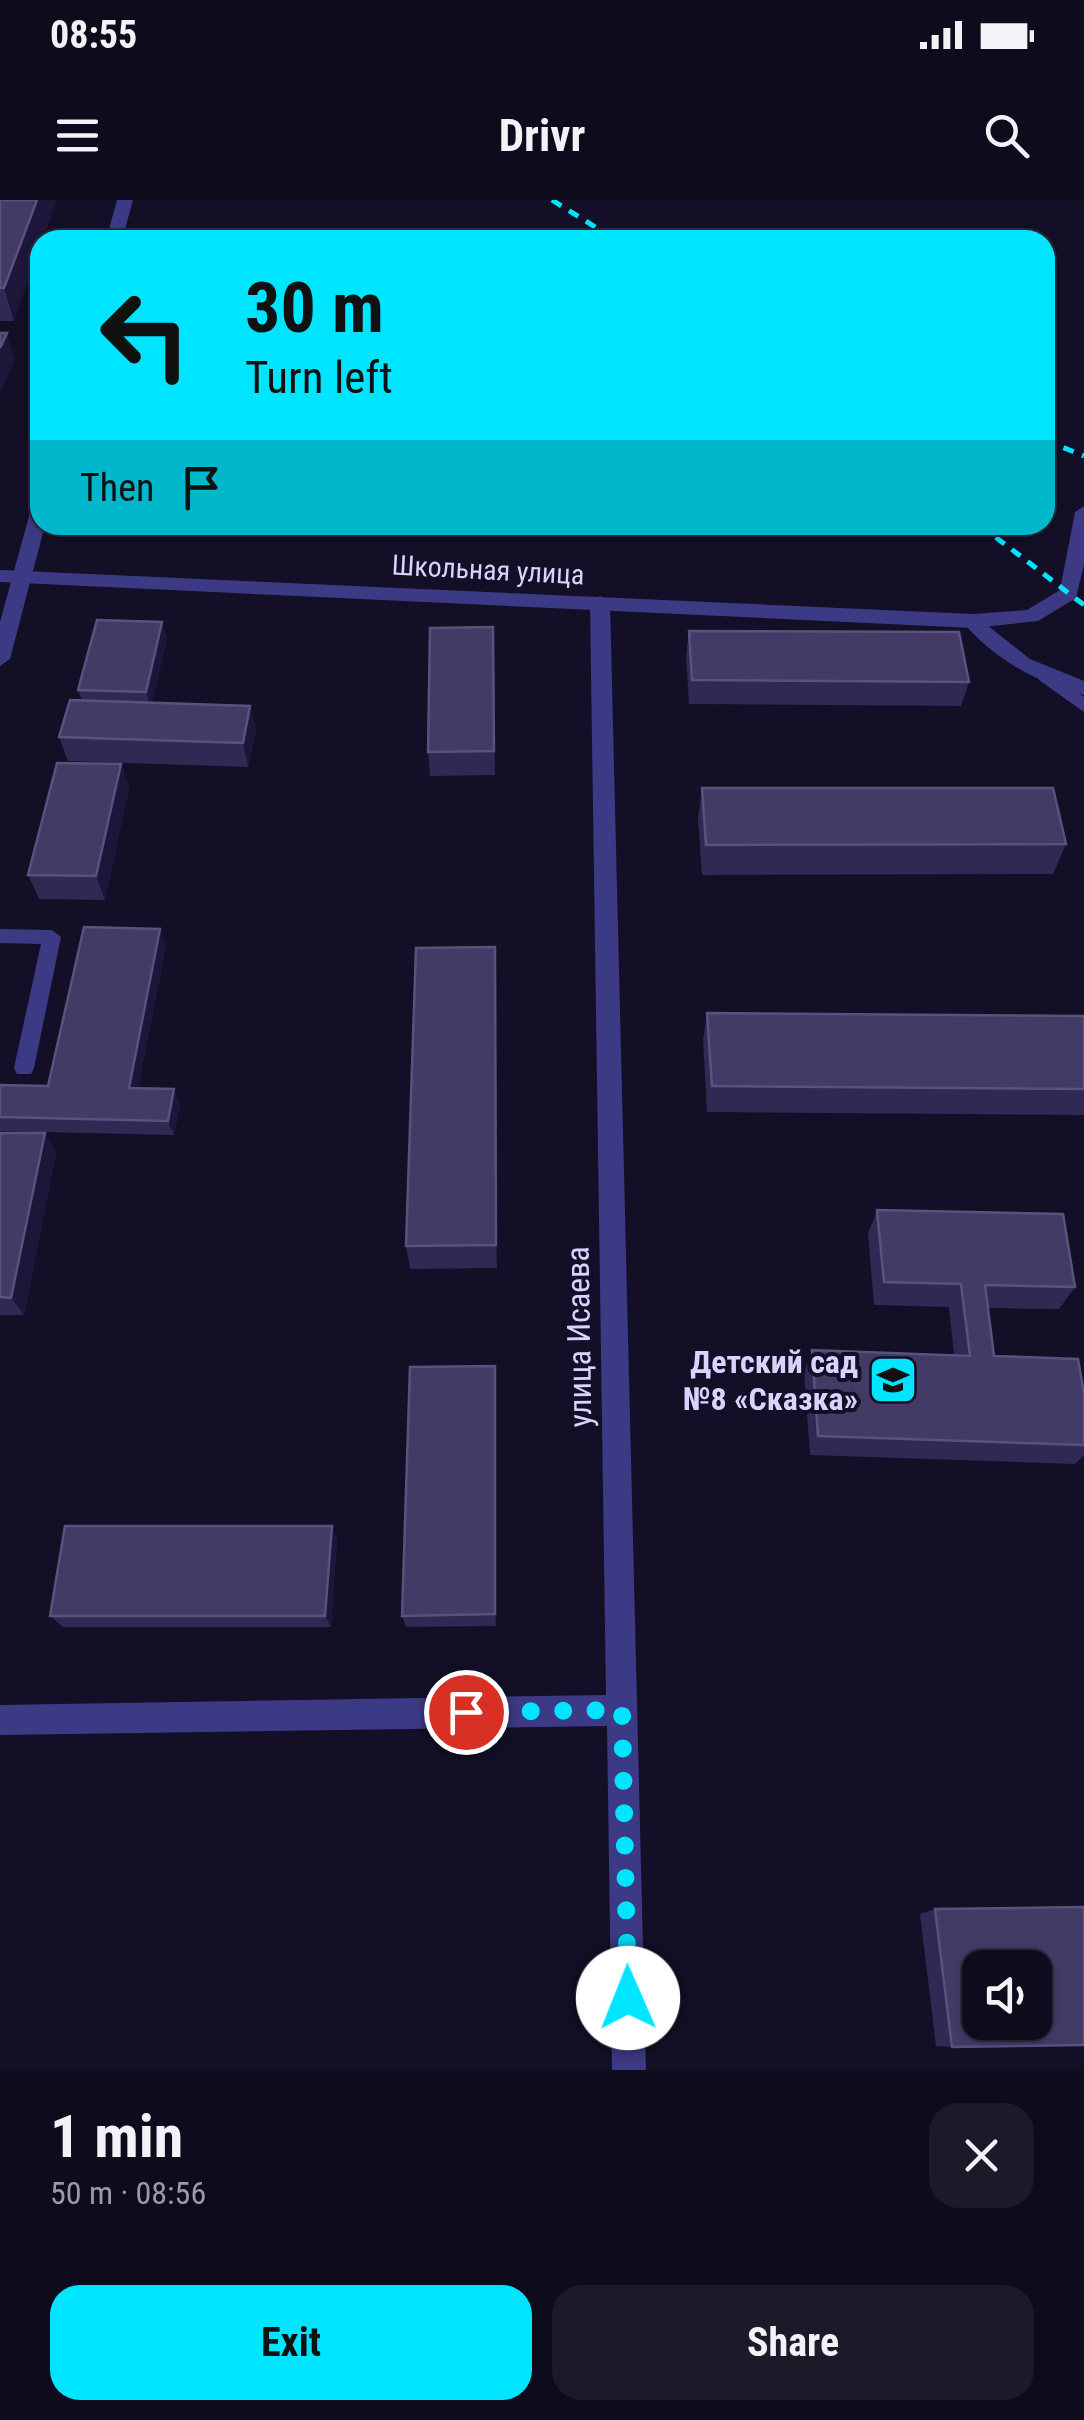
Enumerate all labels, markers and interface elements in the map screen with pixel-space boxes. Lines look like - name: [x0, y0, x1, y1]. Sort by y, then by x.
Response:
- text: 08:55: [50, 13, 137, 57]
- icon: menu: [50, 108, 105, 163]
- icon: search: [979, 108, 1034, 163]
- text: Drivr: [499, 109, 585, 162]
- text: 30 m: [245, 267, 384, 349]
- icon: left: [80, 270, 210, 400]
- text: Turn left: [245, 351, 393, 404]
- icon: arrive: [174, 460, 229, 515]
- text: Then: [80, 466, 154, 510]
- street label: Школьная улица: [391, 548, 585, 592]
- street label: улица Исаева: [558, 1246, 600, 1428]
- place label: Детский сад №8 «Сказка»: [683, 1343, 858, 1418]
- school or university icon: Детский сад №8 «Сказка»: [867, 1354, 919, 1406]
- pin: [424, 1670, 509, 1755]
- icon: arrive: [439, 1685, 494, 1740]
- position arrow: [576, 1946, 680, 2050]
- map controls: [962, 1950, 1052, 2040]
- button: sound: [962, 1950, 1052, 2040]
- text: 1 min: [50, 2101, 183, 2172]
- button: close: [929, 2103, 1034, 2208]
- text: 50 m · 08:56: [50, 2174, 206, 2212]
- button: Exit: [50, 2285, 532, 2400]
- button: Share: [552, 2285, 1034, 2400]

